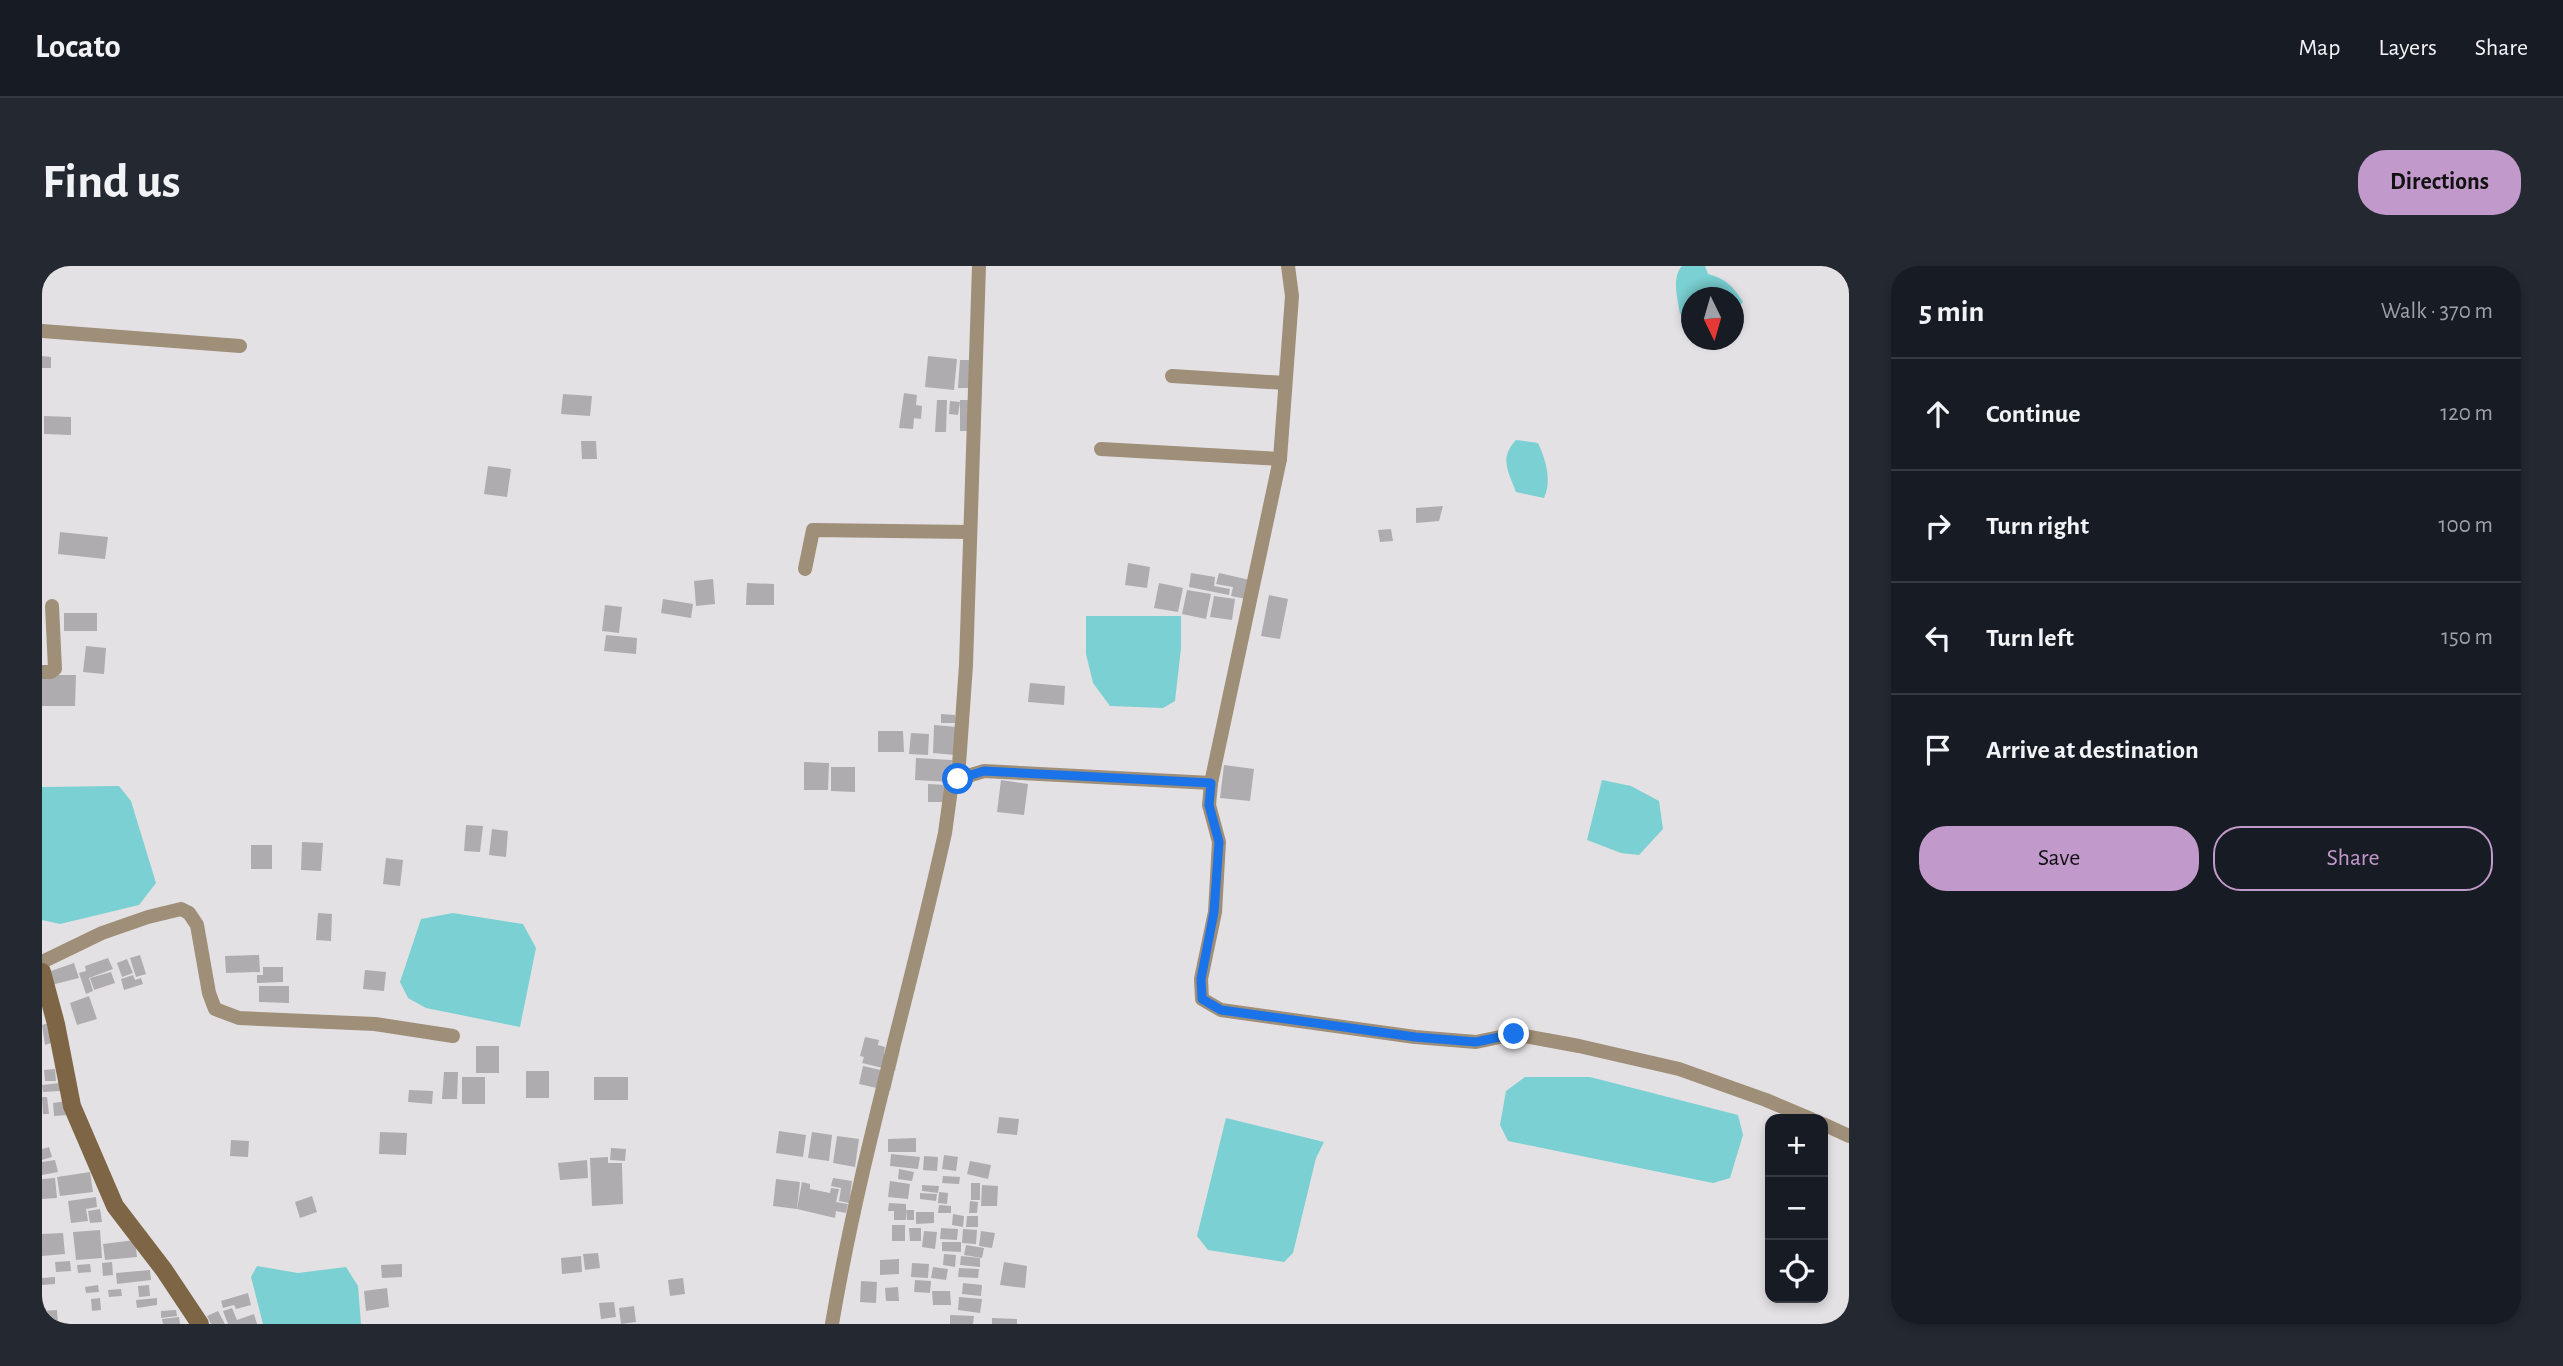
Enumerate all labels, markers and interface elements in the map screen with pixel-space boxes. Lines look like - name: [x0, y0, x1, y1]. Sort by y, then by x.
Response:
- text: Locato: [35, 31, 121, 64]
- text: Map: [2298, 36, 2340, 60]
- text: Layers: [2378, 36, 2437, 60]
- text: Share: [2475, 36, 2528, 60]
- button: Directions: [2358, 150, 2521, 215]
- text: Find us: [42, 158, 181, 207]
- north arrow: [1681, 287, 1744, 350]
- text: 5 min: [1919, 297, 1984, 327]
- text: Walk · 370 m: [2381, 300, 2493, 323]
- icon: ahead: [1919, 395, 1957, 433]
- text: Continue: [1986, 401, 2081, 427]
- text: 120 m: [2440, 402, 2493, 425]
- icon: right: [1919, 507, 1957, 545]
- text: Turn right: [1986, 513, 2089, 539]
- text: 100 m: [2439, 514, 2493, 537]
- icon: left: [1919, 619, 1957, 657]
- text: Turn left: [1986, 625, 2074, 651]
- text: 150 m: [2441, 626, 2493, 649]
- icon: arrive: [1919, 731, 1957, 769]
- text: Arrive at destination: [1986, 737, 2199, 763]
- route start: [942, 763, 973, 794]
- button: Save: [1919, 826, 2199, 891]
- button: Share: [2213, 826, 2493, 891]
- route end: [1498, 1018, 1529, 1049]
- map controls: [1765, 1114, 1828, 1303]
- button: +: [1765, 1114, 1828, 1177]
- button: −: [1765, 1177, 1828, 1240]
- button: locate: [1765, 1240, 1828, 1303]

